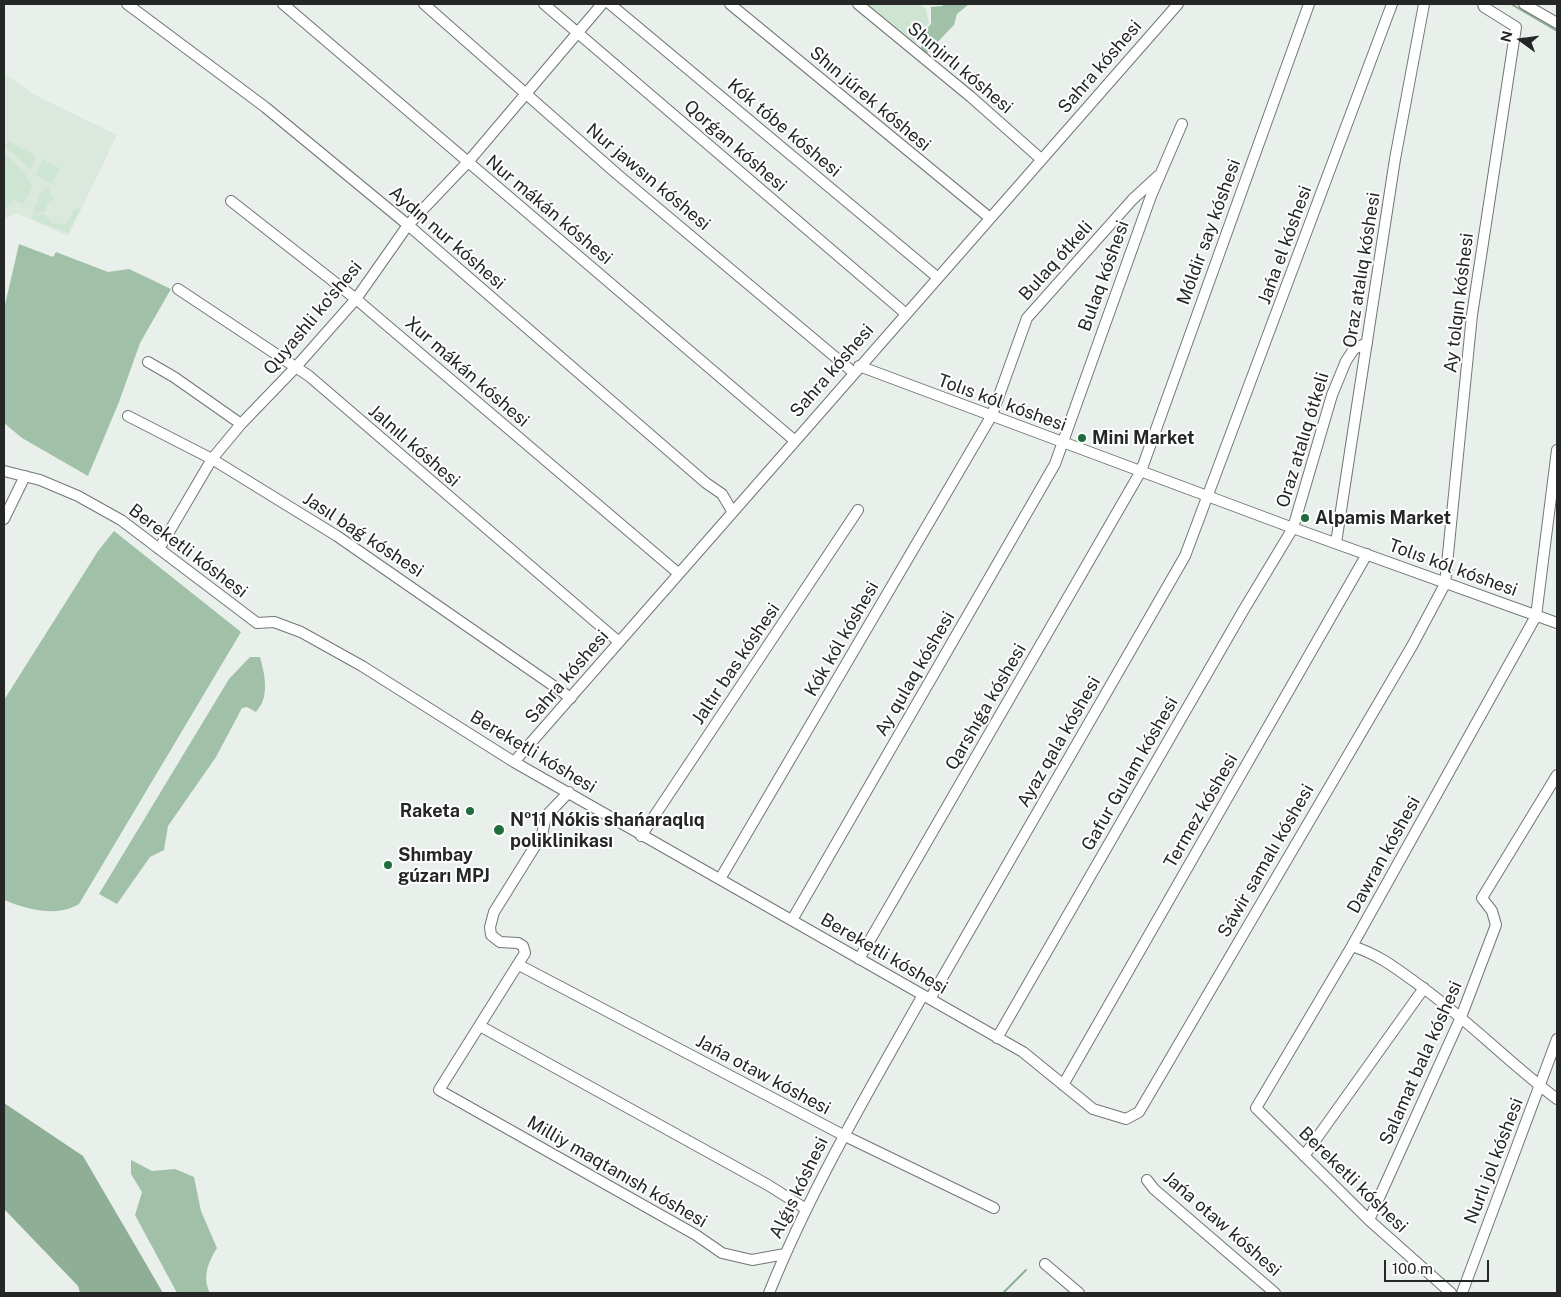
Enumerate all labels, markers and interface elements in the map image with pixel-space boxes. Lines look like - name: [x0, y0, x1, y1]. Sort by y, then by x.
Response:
- north arrow: [1496, 15, 1546, 65]
- street label: Sahra kóshesi: [1054, 16, 1146, 118]
- street label: Shınjırlı kóshesi: [903, 18, 1017, 118]
- text: N: [1497, 29, 1516, 44]
- street label: Shın júrek kóshesi: [805, 42, 935, 156]
- street label: Kók tóbe kóshesi: [723, 74, 845, 182]
- street label: Qorǵan kóshesi: [679, 96, 791, 196]
- street label: Nur jawsın kóshesi: [582, 119, 714, 235]
- street label: Nur mákán kóshesi: [481, 151, 617, 269]
- street label: Móldir say kóshesi: [1173, 156, 1245, 308]
- street label: Aydın nur kóshesi: [385, 182, 509, 294]
- street label: Jańa el kóshesi: [1254, 183, 1316, 307]
- street label: Oraz atalıq kóshesi: [1339, 191, 1385, 349]
- street label: Bulaq ótkeli: [1015, 217, 1097, 305]
- street label: Bulaq kóshesi: [1074, 218, 1134, 334]
- street label: Ay tolqın kóshesi: [1440, 232, 1478, 374]
- street label: Quyashli ko'shesi: [259, 257, 367, 379]
- street label: Xur mákán kóshesi: [401, 312, 533, 432]
- street label: Sahra kóshesi: [786, 320, 878, 422]
- street label: Tolıs kól kóshesi: [935, 370, 1069, 436]
- street label: Oraz atalıq ótkeli: [1272, 370, 1334, 510]
- street label: Jalnılı kóshesi: [364, 400, 464, 492]
- place label: Mini Market: [1092, 427, 1195, 449]
- marker: Mini Market: [1076, 432, 1088, 444]
- street label: Jasıl baǵ kóshesi: [299, 488, 427, 582]
- street label: Bereketli kóshesi: [124, 499, 252, 603]
- place label: Alpamis Market: [1315, 507, 1451, 529]
- marker: Alpamis Market: [1299, 512, 1311, 524]
- street label: Tolıs kól kóshesi: [1386, 535, 1520, 601]
- street label: Kók kól kóshesi: [800, 578, 884, 700]
- street label: Jaltır bas kóshesi: [687, 599, 785, 729]
- street label: Ay qulaq kóshesi: [871, 608, 959, 740]
- street label: Sahra kóshesi: [521, 626, 613, 728]
- street label: Qarshıǵa kóshesi: [941, 640, 1031, 774]
- street label: Ayaz qala kóshesi: [1013, 673, 1105, 811]
- street label: Gafur Gulam kóshesi: [1077, 693, 1183, 855]
- street label: Bereketli kóshesi: [466, 706, 600, 798]
- street label: Termez kóshesi: [1160, 750, 1242, 872]
- street label: Sáwir samalı kóshesi: [1213, 781, 1319, 941]
- street label: Dawran kóshesi: [1343, 793, 1425, 917]
- place label: Raketa: [400, 800, 460, 822]
- marker: Raketa: [464, 805, 476, 817]
- place label: №11 Nókis shańaraqlıq poliklinikası: [510, 809, 705, 852]
- marker: №11 Nókis shańaraqlıq poliklinikası: [492, 823, 506, 837]
- place label: Shımbay gúzarı MPJ: [398, 844, 490, 886]
- marker: Shımbay gúzarı MPJ: [382, 859, 394, 871]
- street label: Bereketli kóshesi: [817, 909, 951, 999]
- street label: Salamat bala kóshesi: [1375, 978, 1467, 1148]
- street label: Jańa otaw kóshesi: [692, 1030, 834, 1120]
- street label: Nurlı jol kóshesi: [1460, 1095, 1528, 1227]
- street label: Milliy maqtanısh kóshesi: [523, 1112, 711, 1232]
- street label: Bereketli kóshesi: [1294, 1123, 1412, 1237]
- street label: Alǵıs kóshesi: [765, 1134, 833, 1242]
- street label: Jańa otaw kóshesi: [1159, 1167, 1285, 1281]
- scale bar: [1386, 1250, 1491, 1282]
- text: 100 m: [1392, 1260, 1433, 1277]

